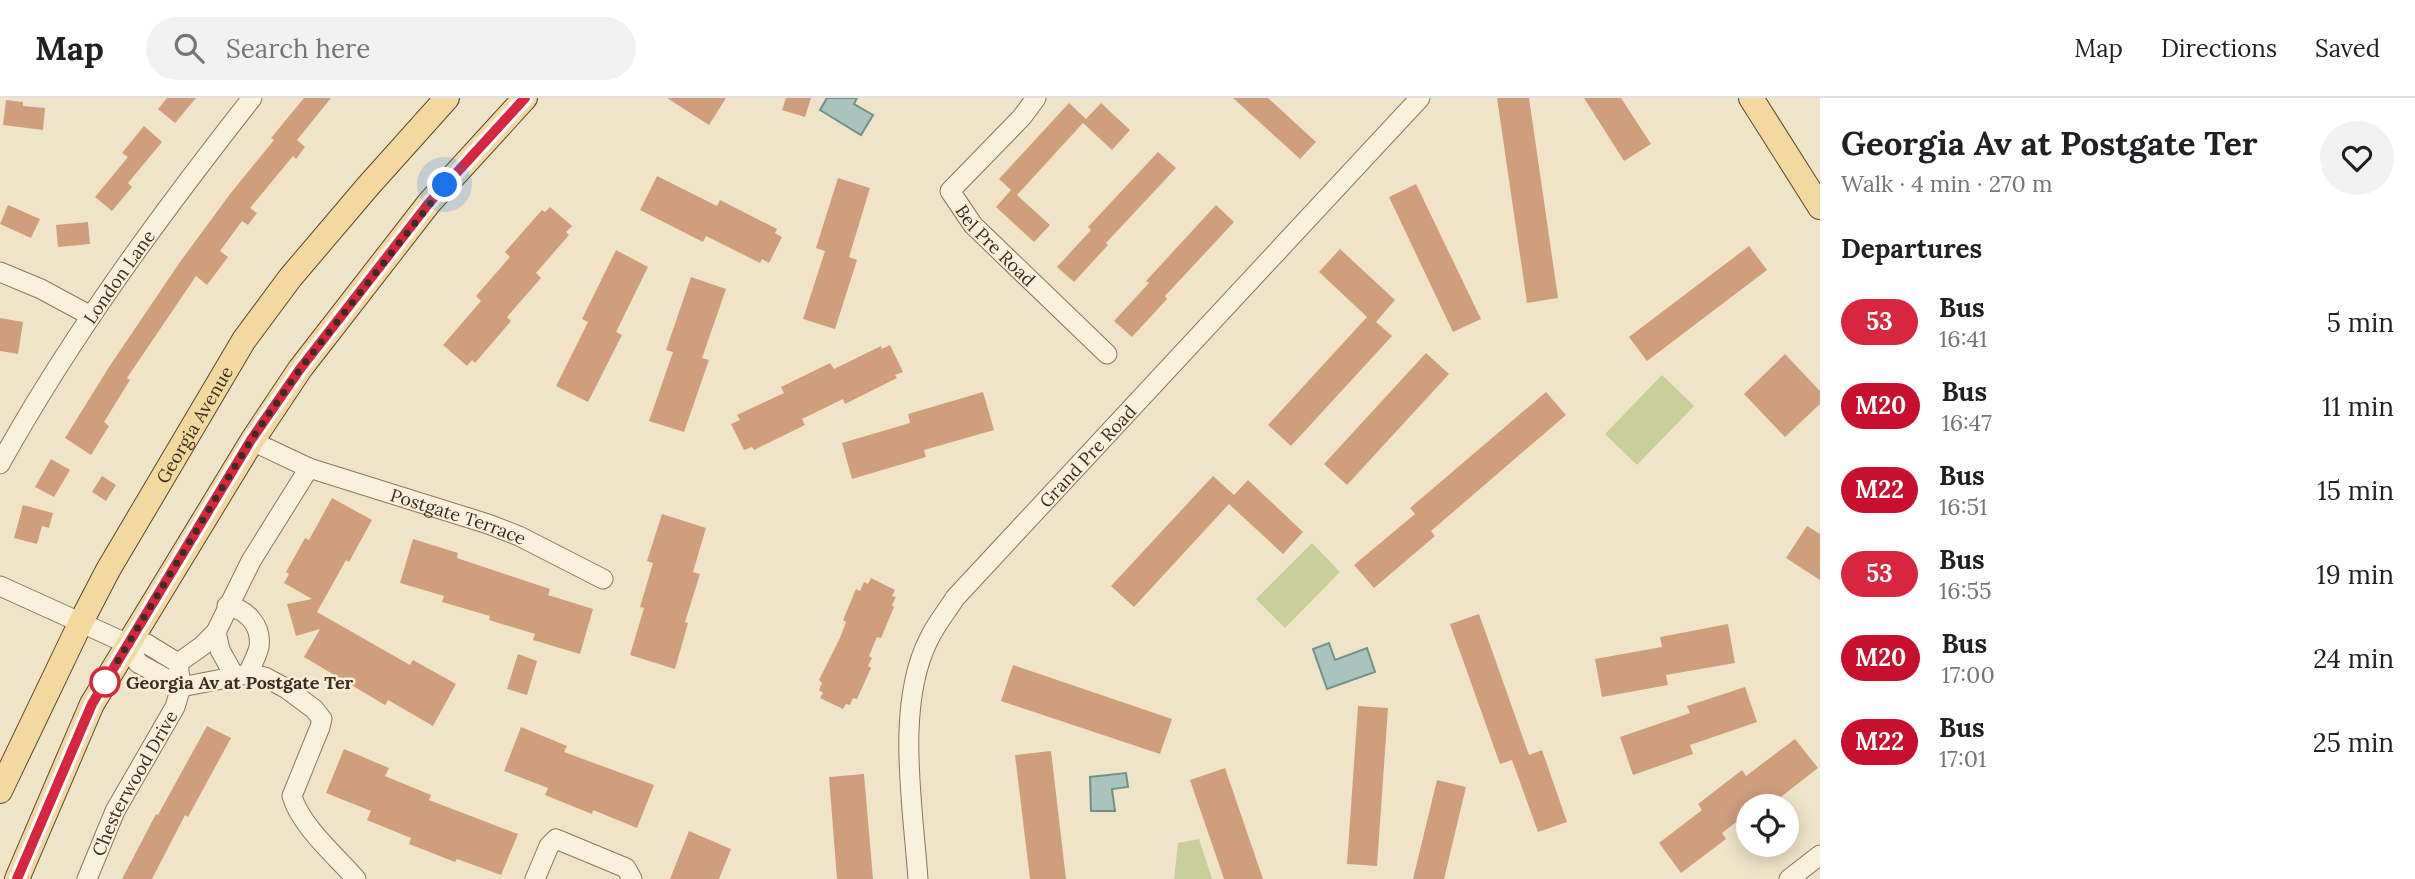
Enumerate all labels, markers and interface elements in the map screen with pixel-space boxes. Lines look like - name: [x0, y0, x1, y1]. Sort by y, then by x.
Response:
- search box: [146, 17, 636, 80]
- text: Map: [35, 27, 104, 69]
- icon: search: [170, 29, 208, 67]
- text: Search here: [226, 32, 370, 65]
- text: Map: [2074, 33, 2123, 64]
- text: Directions: [2161, 33, 2277, 64]
- text: Saved: [2315, 33, 2380, 64]
- button: heart: [2320, 121, 2394, 195]
- text: Georgia Av at Postgate Ter: [1841, 122, 2258, 164]
- your location: [427, 167, 462, 202]
- text: Walk · 4 min · 270 m: [1841, 169, 2053, 198]
- street label: Bel Pre Road: [951, 200, 1041, 291]
- street label: London Lane: [78, 225, 160, 328]
- text: Departures: [1841, 232, 1982, 265]
- text: Bus: [1939, 291, 1985, 324]
- text: 53: [1866, 306, 1893, 337]
- text: 5 min: [2327, 306, 2394, 339]
- text: 16:41: [1939, 324, 1987, 353]
- street label: Georgia Avenue: [150, 362, 238, 487]
- text: Bus: [1941, 375, 1987, 408]
- text: M20: [1855, 390, 1906, 421]
- text: 11 min: [2322, 390, 2394, 423]
- street label: Grand Pre Road: [1034, 399, 1141, 512]
- text: 16:47: [1941, 408, 1992, 437]
- text: Bus: [1939, 459, 1985, 492]
- text: M22: [1855, 474, 1904, 505]
- text: 15 min: [2317, 474, 2394, 507]
- street label: Postgate Terrace: [388, 483, 531, 550]
- text: 16:51: [1939, 492, 1987, 521]
- text: Bus: [1939, 543, 1985, 576]
- text: 53: [1866, 558, 1893, 589]
- text: 19 min: [2316, 558, 2394, 591]
- text: 16:55: [1939, 576, 1992, 605]
- text: Bus: [1941, 627, 1987, 660]
- text: M20: [1855, 642, 1906, 673]
- text: 24 min: [2313, 642, 2394, 675]
- text: 17:00: [1941, 660, 1995, 689]
- marker: Georgia Av at Postgate Ter: [90, 667, 120, 697]
- place label: Georgia Av at Postgate Ter: [126, 671, 354, 694]
- street label: Chesterwood Drive: [86, 706, 182, 859]
- text: Bus: [1939, 711, 1985, 744]
- text: M22: [1855, 726, 1904, 757]
- text: 25 min: [2313, 726, 2394, 759]
- text: 17:01: [1939, 744, 1986, 773]
- map controls: [1736, 794, 1799, 857]
- button: locate: [1736, 794, 1799, 857]

